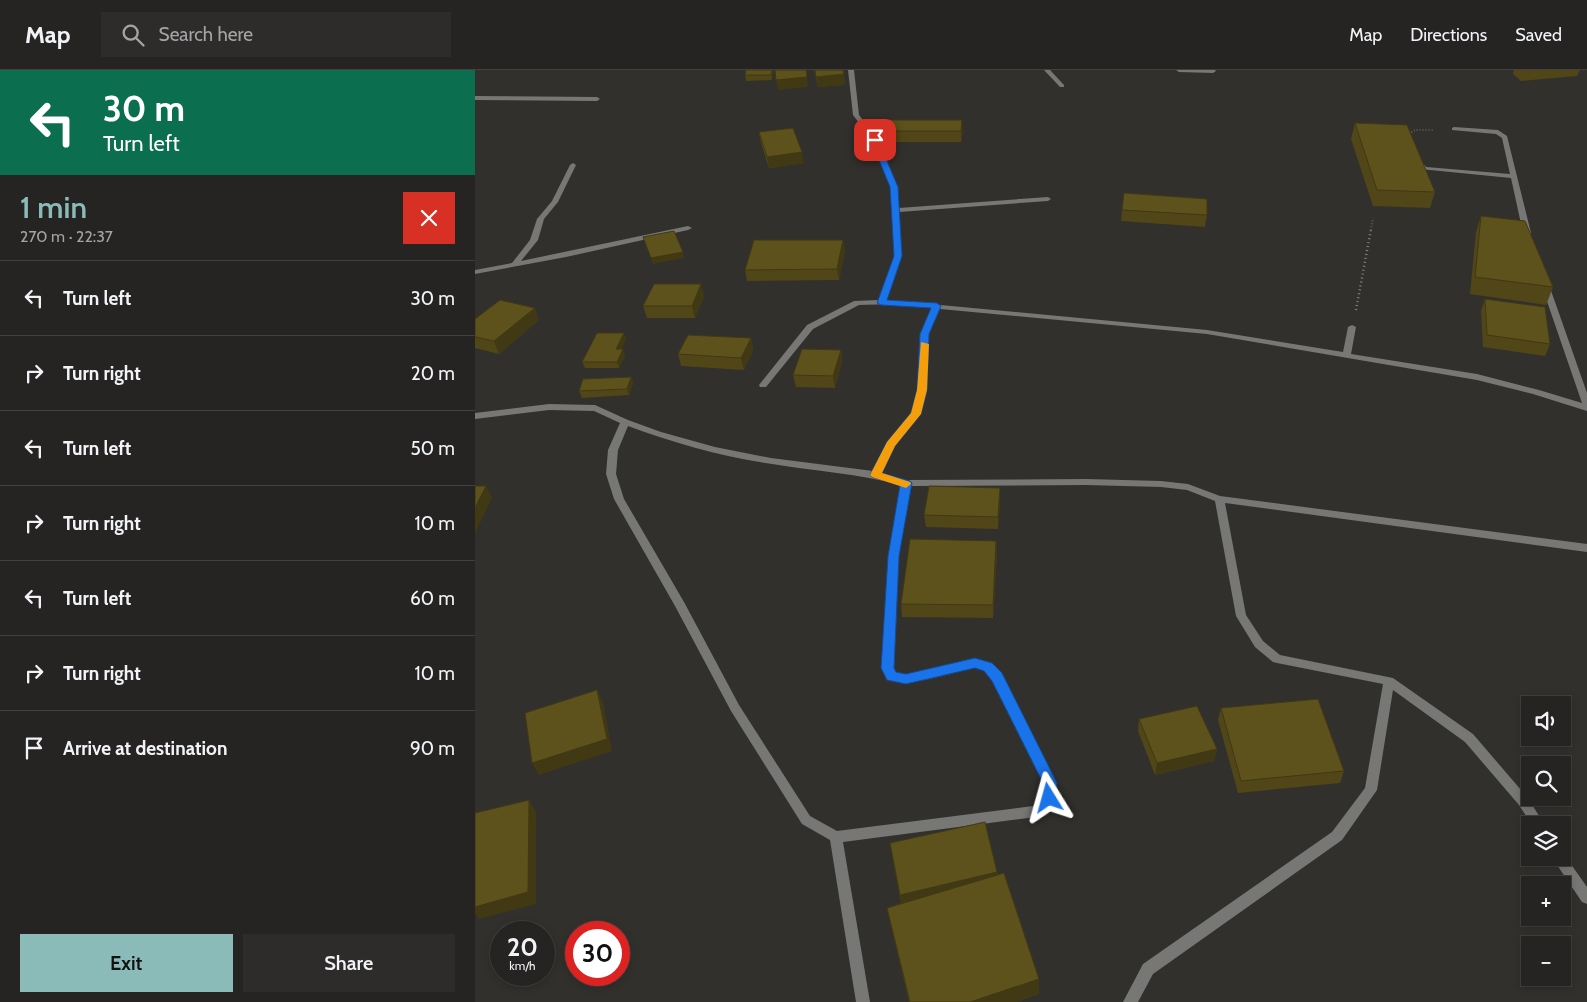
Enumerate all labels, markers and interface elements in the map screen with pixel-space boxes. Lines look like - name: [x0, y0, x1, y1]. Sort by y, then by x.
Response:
- search box: [101, 12, 451, 57]
- text: Map: [25, 20, 71, 49]
- icon: search: [119, 21, 147, 49]
- text: Search here: [159, 23, 253, 46]
- text: Map: [1349, 24, 1382, 46]
- text: Directions: [1410, 24, 1487, 46]
- text: Saved: [1515, 24, 1562, 46]
- text: 30 m: [103, 87, 185, 130]
- icon: left: [20, 90, 85, 155]
- pin: [854, 119, 896, 161]
- icon: arrive: [861, 126, 889, 154]
- text: Turn left: [103, 130, 180, 157]
- text: 1 min: [20, 189, 87, 226]
- button: close: [403, 192, 455, 244]
- text: 270 m · 22:37: [20, 227, 113, 246]
- icon: left: [20, 284, 48, 312]
- text: Turn left: [63, 287, 131, 310]
- text: 30 m: [411, 287, 455, 310]
- icon: right: [20, 359, 48, 387]
- text: Turn right: [63, 362, 141, 385]
- text: 20 m: [411, 362, 455, 385]
- icon: left: [20, 434, 48, 462]
- text: Turn left: [63, 437, 131, 460]
- text: 50 m: [411, 437, 455, 460]
- icon: right: [20, 509, 48, 537]
- text: Turn right: [63, 512, 141, 535]
- text: 10 m: [415, 512, 455, 535]
- icon: left: [20, 584, 48, 612]
- text: Turn left: [63, 587, 131, 610]
- text: 60 m: [410, 587, 455, 610]
- icon: right: [20, 659, 48, 687]
- text: Turn right: [63, 662, 141, 685]
- text: 10 m: [415, 662, 455, 685]
- map controls: [1521, 696, 1571, 986]
- button: sound: [1521, 696, 1571, 746]
- icon: arrive: [20, 734, 48, 762]
- text: Arrive at destination: [63, 737, 227, 760]
- text: 90 m: [410, 737, 455, 760]
- button: search: [1521, 756, 1571, 806]
- position arrow: [1022, 771, 1074, 823]
- button: layers: [1521, 816, 1571, 866]
- button: +: [1521, 876, 1571, 926]
- speed limit sign: 30: [565, 921, 630, 986]
- text: 20: [507, 932, 538, 962]
- button: Exit: [20, 934, 233, 992]
- button: Share: [243, 934, 455, 992]
- button: −: [1521, 936, 1571, 986]
- text: km/h: [509, 958, 536, 973]

